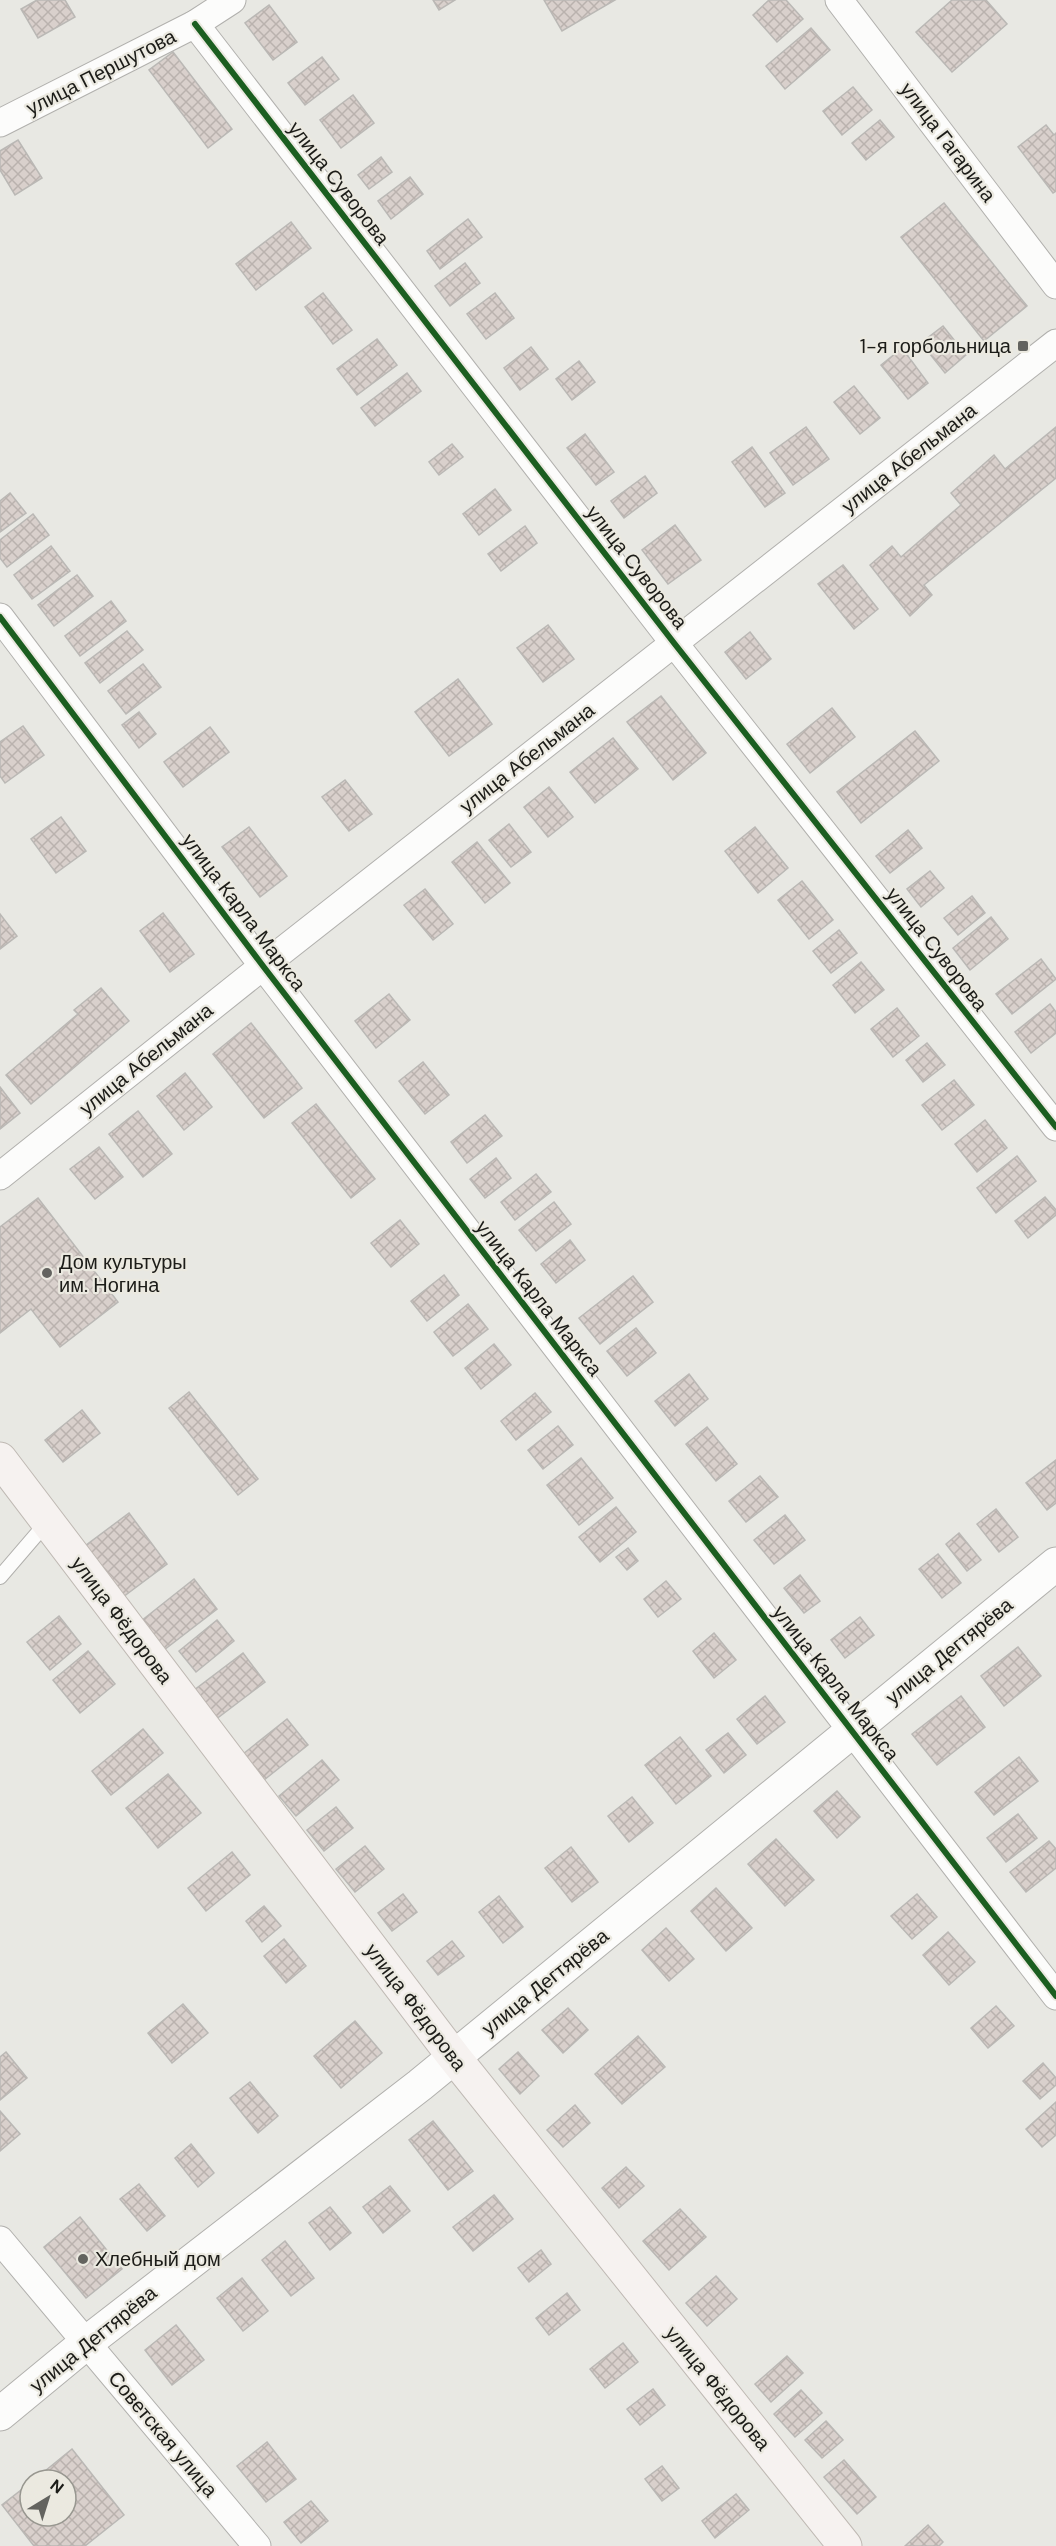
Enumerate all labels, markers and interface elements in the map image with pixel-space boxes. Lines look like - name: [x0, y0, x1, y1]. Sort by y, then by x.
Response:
- street label: улица Першутова: [22, 23, 181, 121]
- street label: улица Гагарина: [894, 77, 1002, 208]
- street label: улица Суворова: [283, 116, 396, 251]
- place label: 1-я горбольница: [860, 333, 1012, 359]
- marker: 1-я горбольница: [1016, 339, 1030, 353]
- street label: улица Абельмана: [836, 397, 982, 519]
- street label: улица Суворова: [581, 500, 694, 635]
- street label: улица Абельмана: [454, 697, 600, 819]
- street label: улица Карла Маркса: [176, 828, 312, 997]
- street label: улица Суворова: [881, 882, 994, 1017]
- street label: улица Абельмана: [74, 997, 219, 1121]
- street label: улица Карла Маркса: [470, 1215, 609, 1382]
- place label: Дом культуры им. Ногина: [59, 1249, 187, 1298]
- marker: Дом культуры им. Ногина: [40, 1266, 54, 1280]
- street label: улица Фёдорова: [66, 1551, 179, 1690]
- street label: улица Дегтярёва: [880, 1591, 1018, 1710]
- street label: улица Карла Маркса: [767, 1600, 906, 1767]
- street label: улица Дегтярёва: [476, 1922, 614, 2041]
- street label: улица Фёдорова: [360, 1938, 473, 2077]
- place label: Хлебный дом: [95, 2246, 221, 2272]
- marker: Хлебный дом: [76, 2252, 90, 2266]
- street label: улица Дегтярёва: [24, 2279, 162, 2398]
- street label: улица Фёдорова: [660, 2320, 777, 2456]
- street label: Советская улица: [103, 2366, 224, 2503]
- north arrow: [18, 2468, 78, 2528]
- text: N: [46, 2475, 68, 2498]

